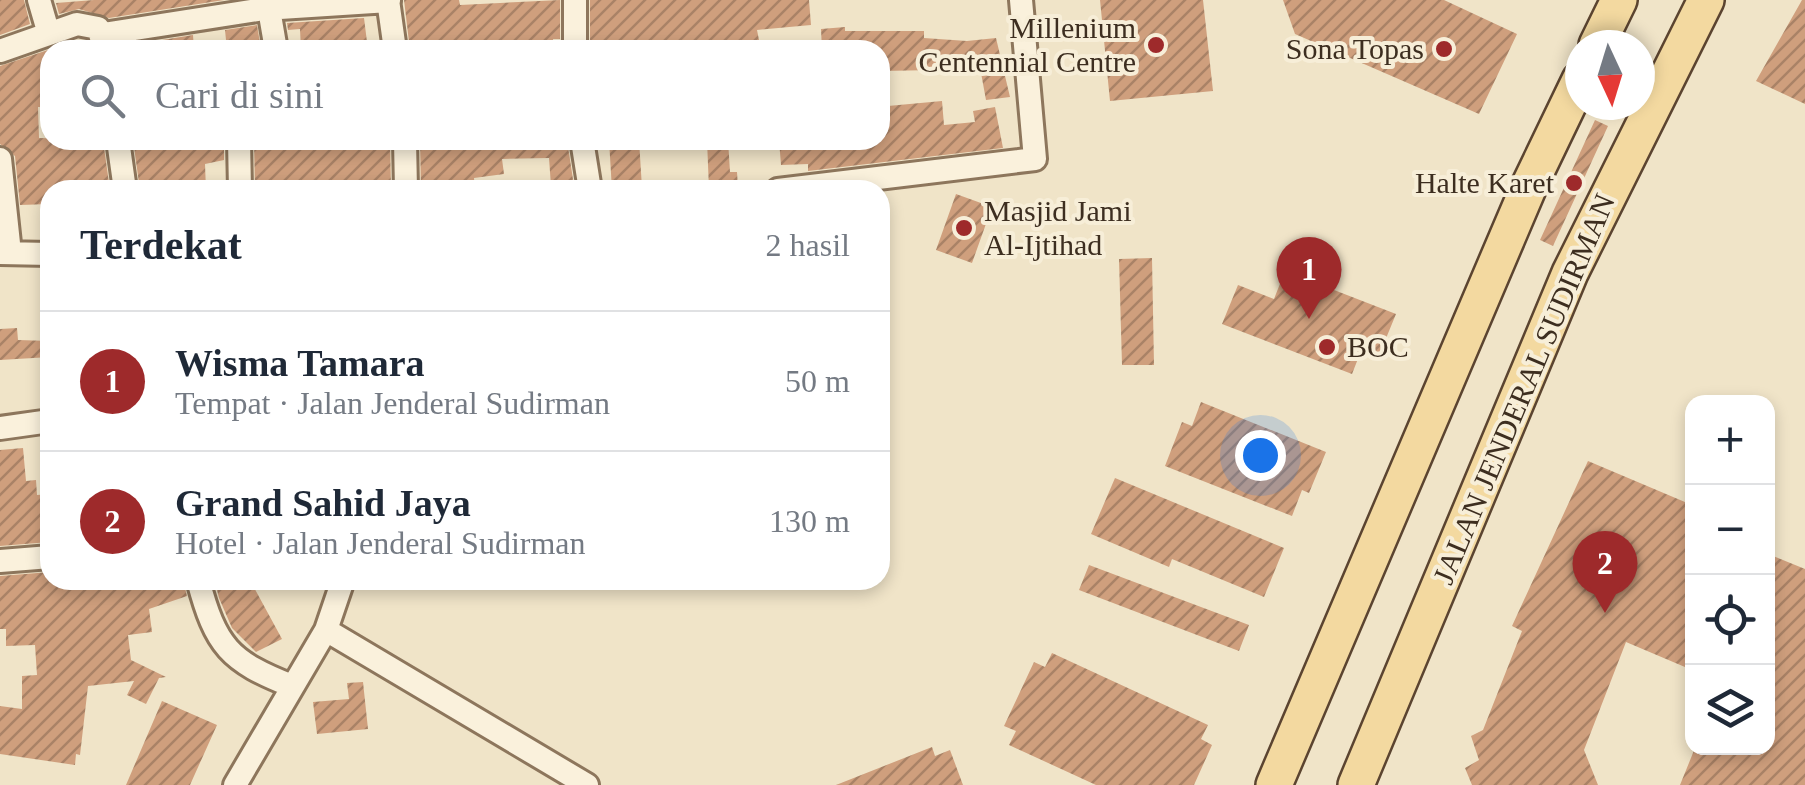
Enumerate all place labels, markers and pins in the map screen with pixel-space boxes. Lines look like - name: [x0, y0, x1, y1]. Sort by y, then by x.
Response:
- place label: Millenium Centennial Centre: [919, 11, 1136, 78]
- place label: Sona Topas: [1286, 32, 1424, 65]
- marker: Millenium Centennial Centre: [1145, 34, 1167, 56]
- marker: Sona Topas: [1433, 38, 1455, 60]
- place label: Halte Karet: [1415, 166, 1555, 199]
- marker: Halte Karet: [1563, 172, 1585, 194]
- place label: Masjid Jami Al-Ijtihad: [984, 194, 1132, 261]
- marker: Masjid Jami Al-Ijtihad: [953, 217, 975, 239]
- pin: 1: [1276, 236, 1342, 319]
- place label: BOC: [1347, 330, 1409, 363]
- marker: BOC: [1316, 336, 1338, 358]
- pin: 2: [1572, 530, 1638, 613]

